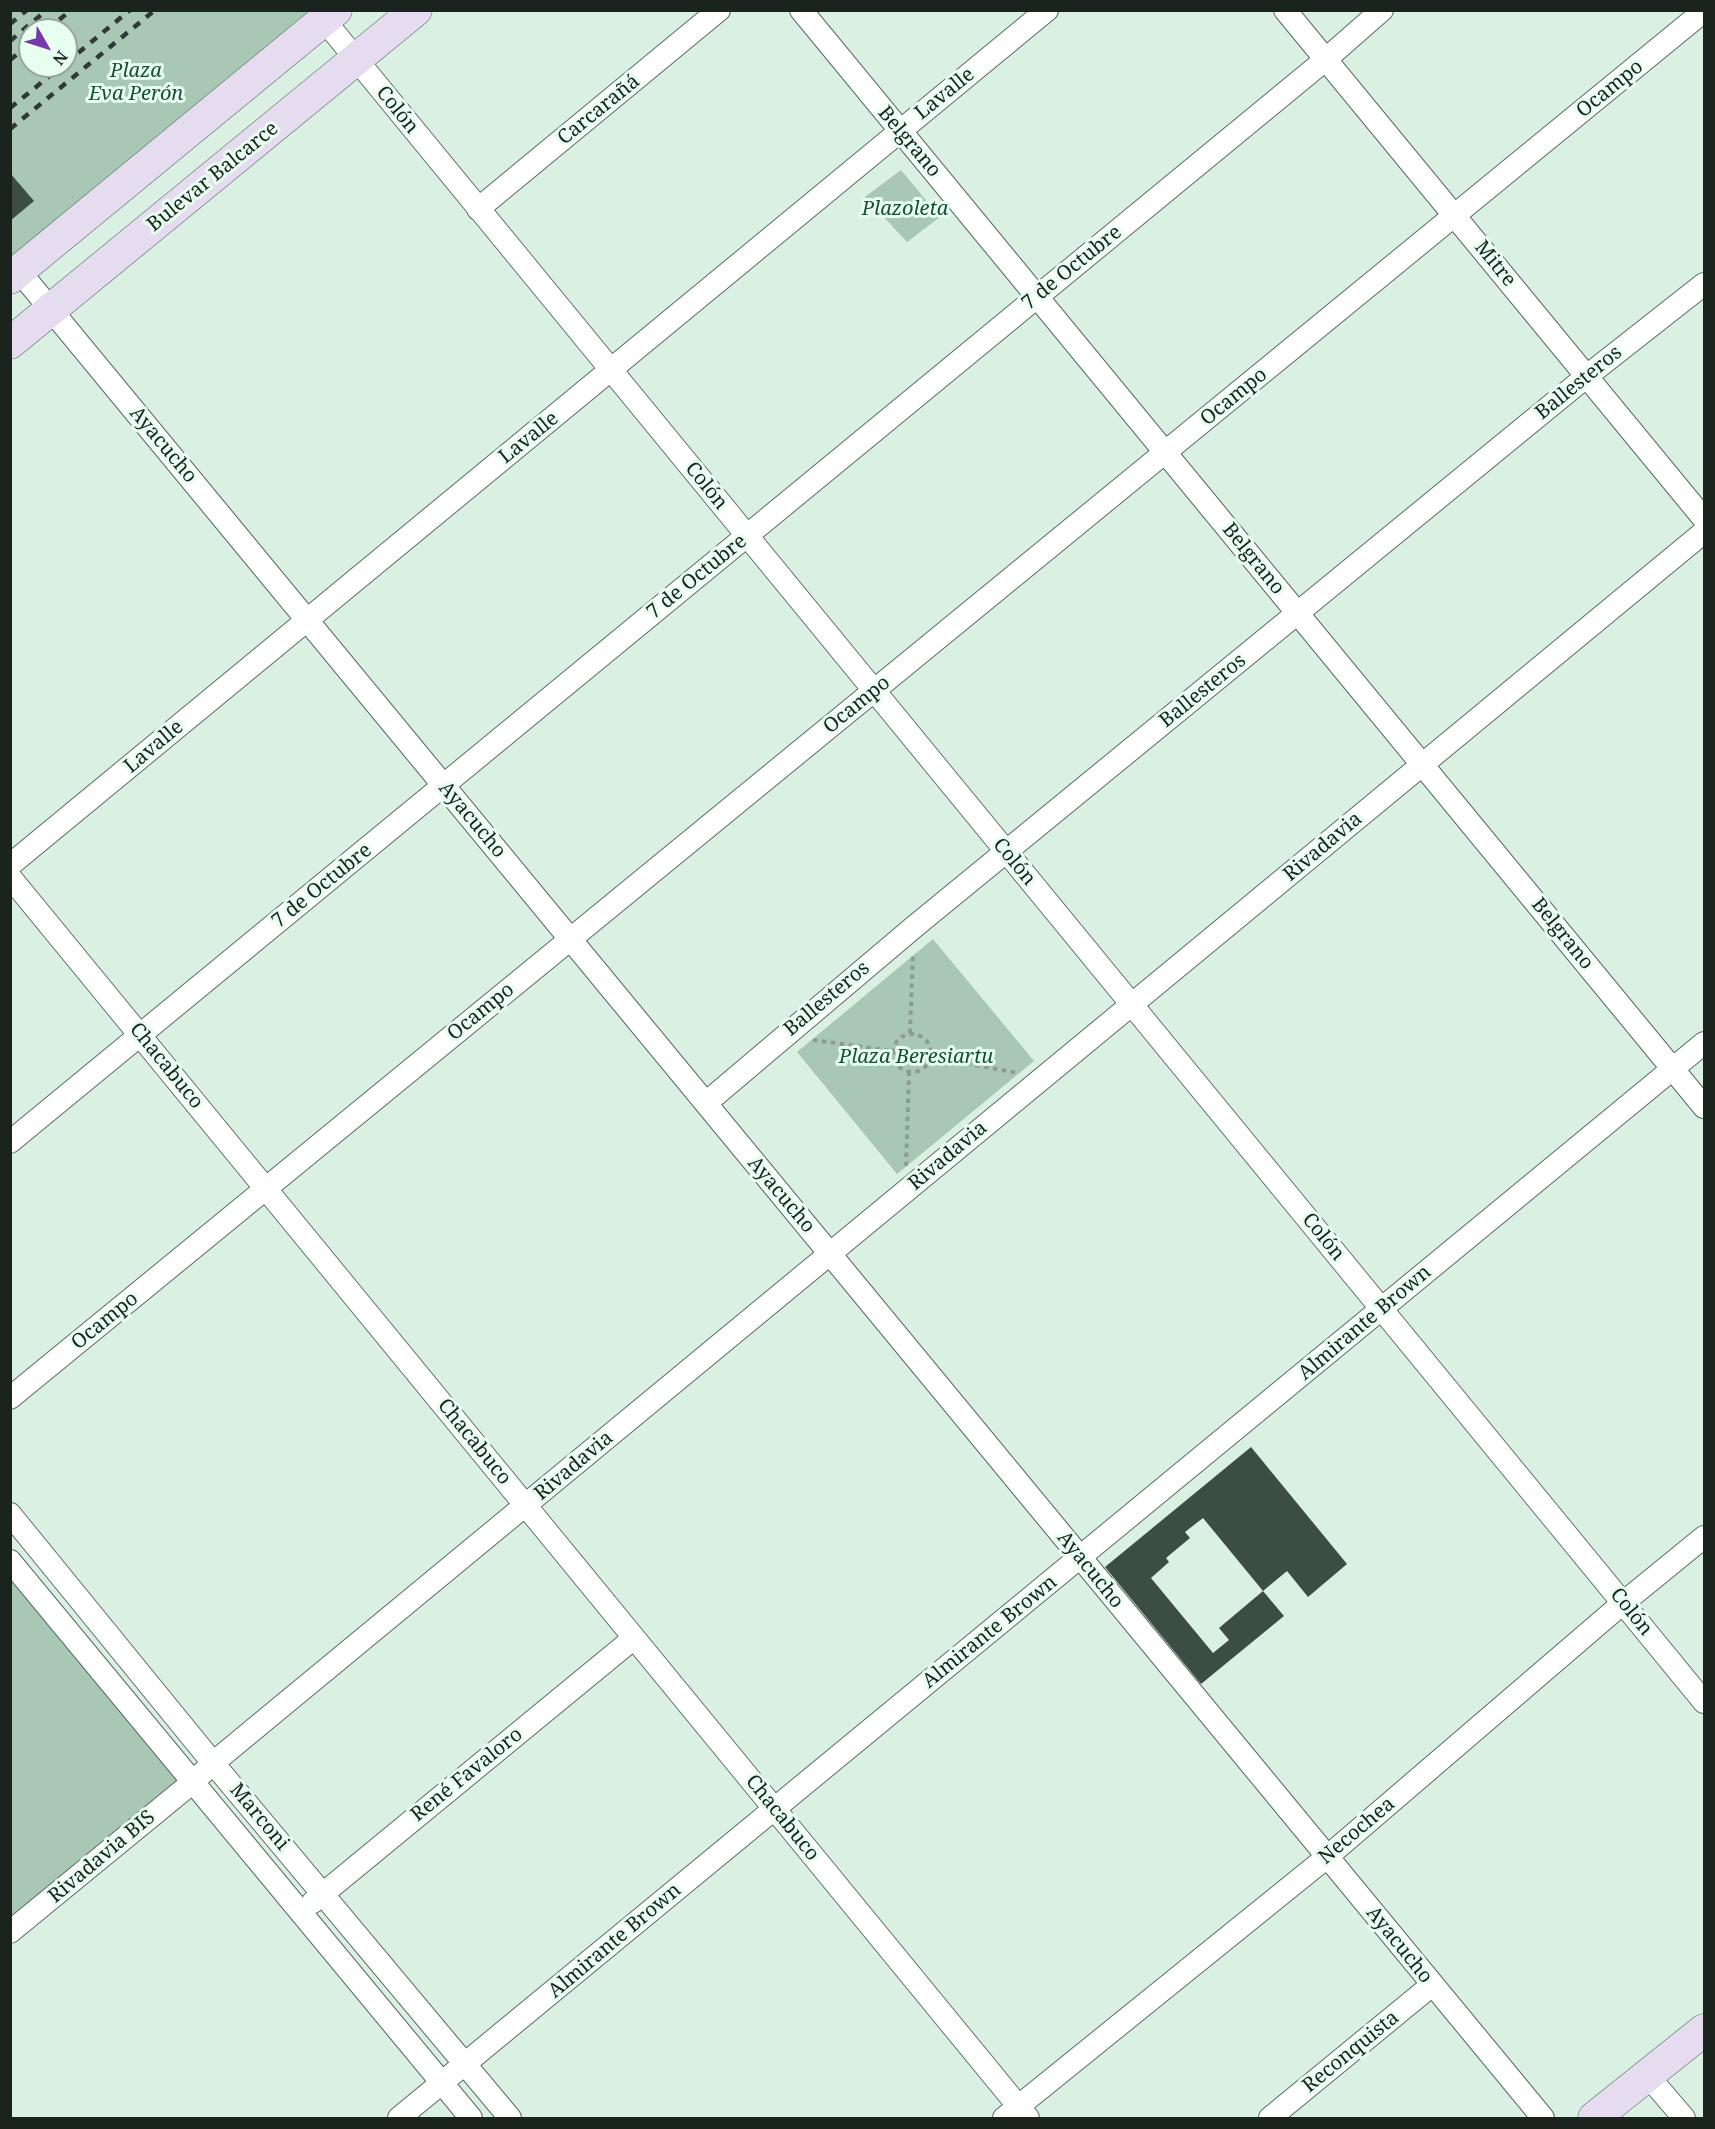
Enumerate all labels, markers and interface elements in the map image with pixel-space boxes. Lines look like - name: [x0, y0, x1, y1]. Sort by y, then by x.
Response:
- north arrow: [18, 18, 78, 78]
- text: N: [48, 46, 73, 70]
- street label: Ocampo: [1572, 55, 1648, 123]
- park label: Plaza Eva Perón: [89, 59, 183, 106]
- street label: Lavalle: [910, 63, 980, 125]
- street label: Carcarañá: [553, 70, 645, 150]
- street label: Colón: [371, 81, 423, 139]
- street label: Belgrano: [872, 102, 946, 182]
- street label: Bulevar Balcarce: [143, 117, 283, 237]
- park label: Plazoleta: [862, 197, 948, 221]
- street label: 7 de Octubre: [1017, 220, 1127, 316]
- street label: Mitre: [1469, 236, 1521, 292]
- street label: Ballesteros: [1531, 341, 1627, 425]
- street label: Ocampo: [1196, 363, 1272, 431]
- street label: Ayacucho: [124, 402, 202, 488]
- street label: Lavalle: [494, 407, 564, 469]
- street label: Colón: [680, 457, 732, 515]
- street label: Belgrano: [1217, 518, 1289, 600]
- street label: 7 de Octubre: [642, 529, 752, 625]
- street label: Ballesteros: [1155, 649, 1251, 733]
- street label: Ocampo: [819, 671, 895, 739]
- street label: Lavalle: [120, 715, 188, 779]
- street label: Ayacucho: [433, 777, 511, 863]
- street label: Rivadavia: [1279, 807, 1367, 887]
- street label: Colón: [987, 833, 1041, 891]
- street label: 7 de Octubre: [267, 838, 377, 934]
- street label: Belgrano: [1526, 893, 1598, 975]
- street label: Ballesteros: [779, 956, 875, 1042]
- street label: Ocampo: [443, 978, 519, 1046]
- street label: Chacabuco: [124, 1018, 208, 1114]
- park label: Plaza Beresiartu: [839, 1045, 993, 1069]
- street label: Rivadavia: [904, 1116, 992, 1196]
- street label: Ayacucho: [742, 1152, 820, 1238]
- street label: Colón: [1297, 1208, 1349, 1266]
- street label: Almirante Brown: [1294, 1260, 1436, 1386]
- street label: Ocampo: [67, 1287, 143, 1355]
- street label: Chacabuco: [432, 1394, 516, 1490]
- street label: Rivadavia: [530, 1426, 618, 1506]
- street label: Ayacucho: [1052, 1527, 1128, 1613]
- street label: Almirante Brown: [918, 1570, 1062, 1694]
- street label: Colón: [1605, 1583, 1657, 1641]
- street label: René Favaloro: [406, 1723, 528, 1827]
- street label: Chacabuco: [740, 1770, 824, 1866]
- street label: Marconi: [224, 1779, 294, 1855]
- street label: Necochea: [1314, 1792, 1400, 1870]
- street label: Rivadavia BIS: [44, 1805, 160, 1909]
- street label: Almirante Brown: [544, 1878, 686, 2004]
- street label: Ayacucho: [1361, 1902, 1437, 1988]
- street label: Reconquista: [1298, 2006, 1404, 2098]

